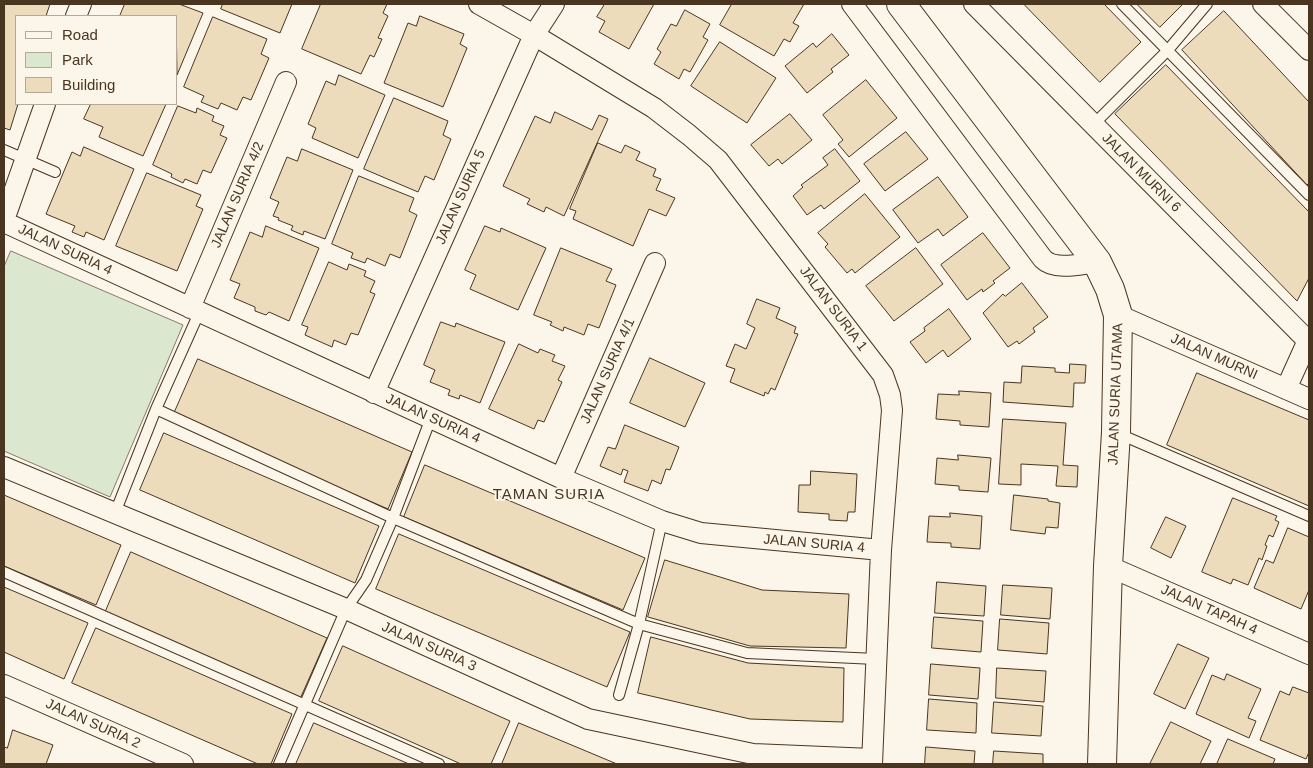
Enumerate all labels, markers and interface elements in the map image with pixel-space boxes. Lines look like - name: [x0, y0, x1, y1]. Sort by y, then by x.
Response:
- legend: [15, 15, 178, 105]
- text: Road: [62, 26, 98, 43]
- text: Park: [62, 51, 93, 68]
- text: Building: [62, 76, 115, 93]
- street label: JALAN MURNI 6: [1098, 130, 1184, 216]
- street label: JALAN SURIA 4/2: [208, 139, 268, 251]
- street label: JALAN SURIA 5: [433, 147, 489, 247]
- street label: JALAN SURIA 4: [15, 221, 115, 279]
- street label: JALAN SURIA 1: [796, 263, 870, 355]
- street label: JALAN SURIA 4/1: [577, 316, 639, 426]
- street label: JALAN SURIA UTAMA: [1105, 323, 1127, 465]
- street label: JALAN MURNI: [1168, 330, 1260, 384]
- street label: JALAN SURIA 4: [383, 391, 483, 447]
- district label: TAMAN SURIA: [491, 486, 607, 504]
- street label: JALAN SURIA 4: [762, 531, 866, 557]
- street label: JALAN TAPAH 4: [1158, 581, 1260, 639]
- street label: JALAN SURIA 3: [379, 619, 479, 675]
- street label: JALAN SURIA 2: [43, 696, 143, 752]

